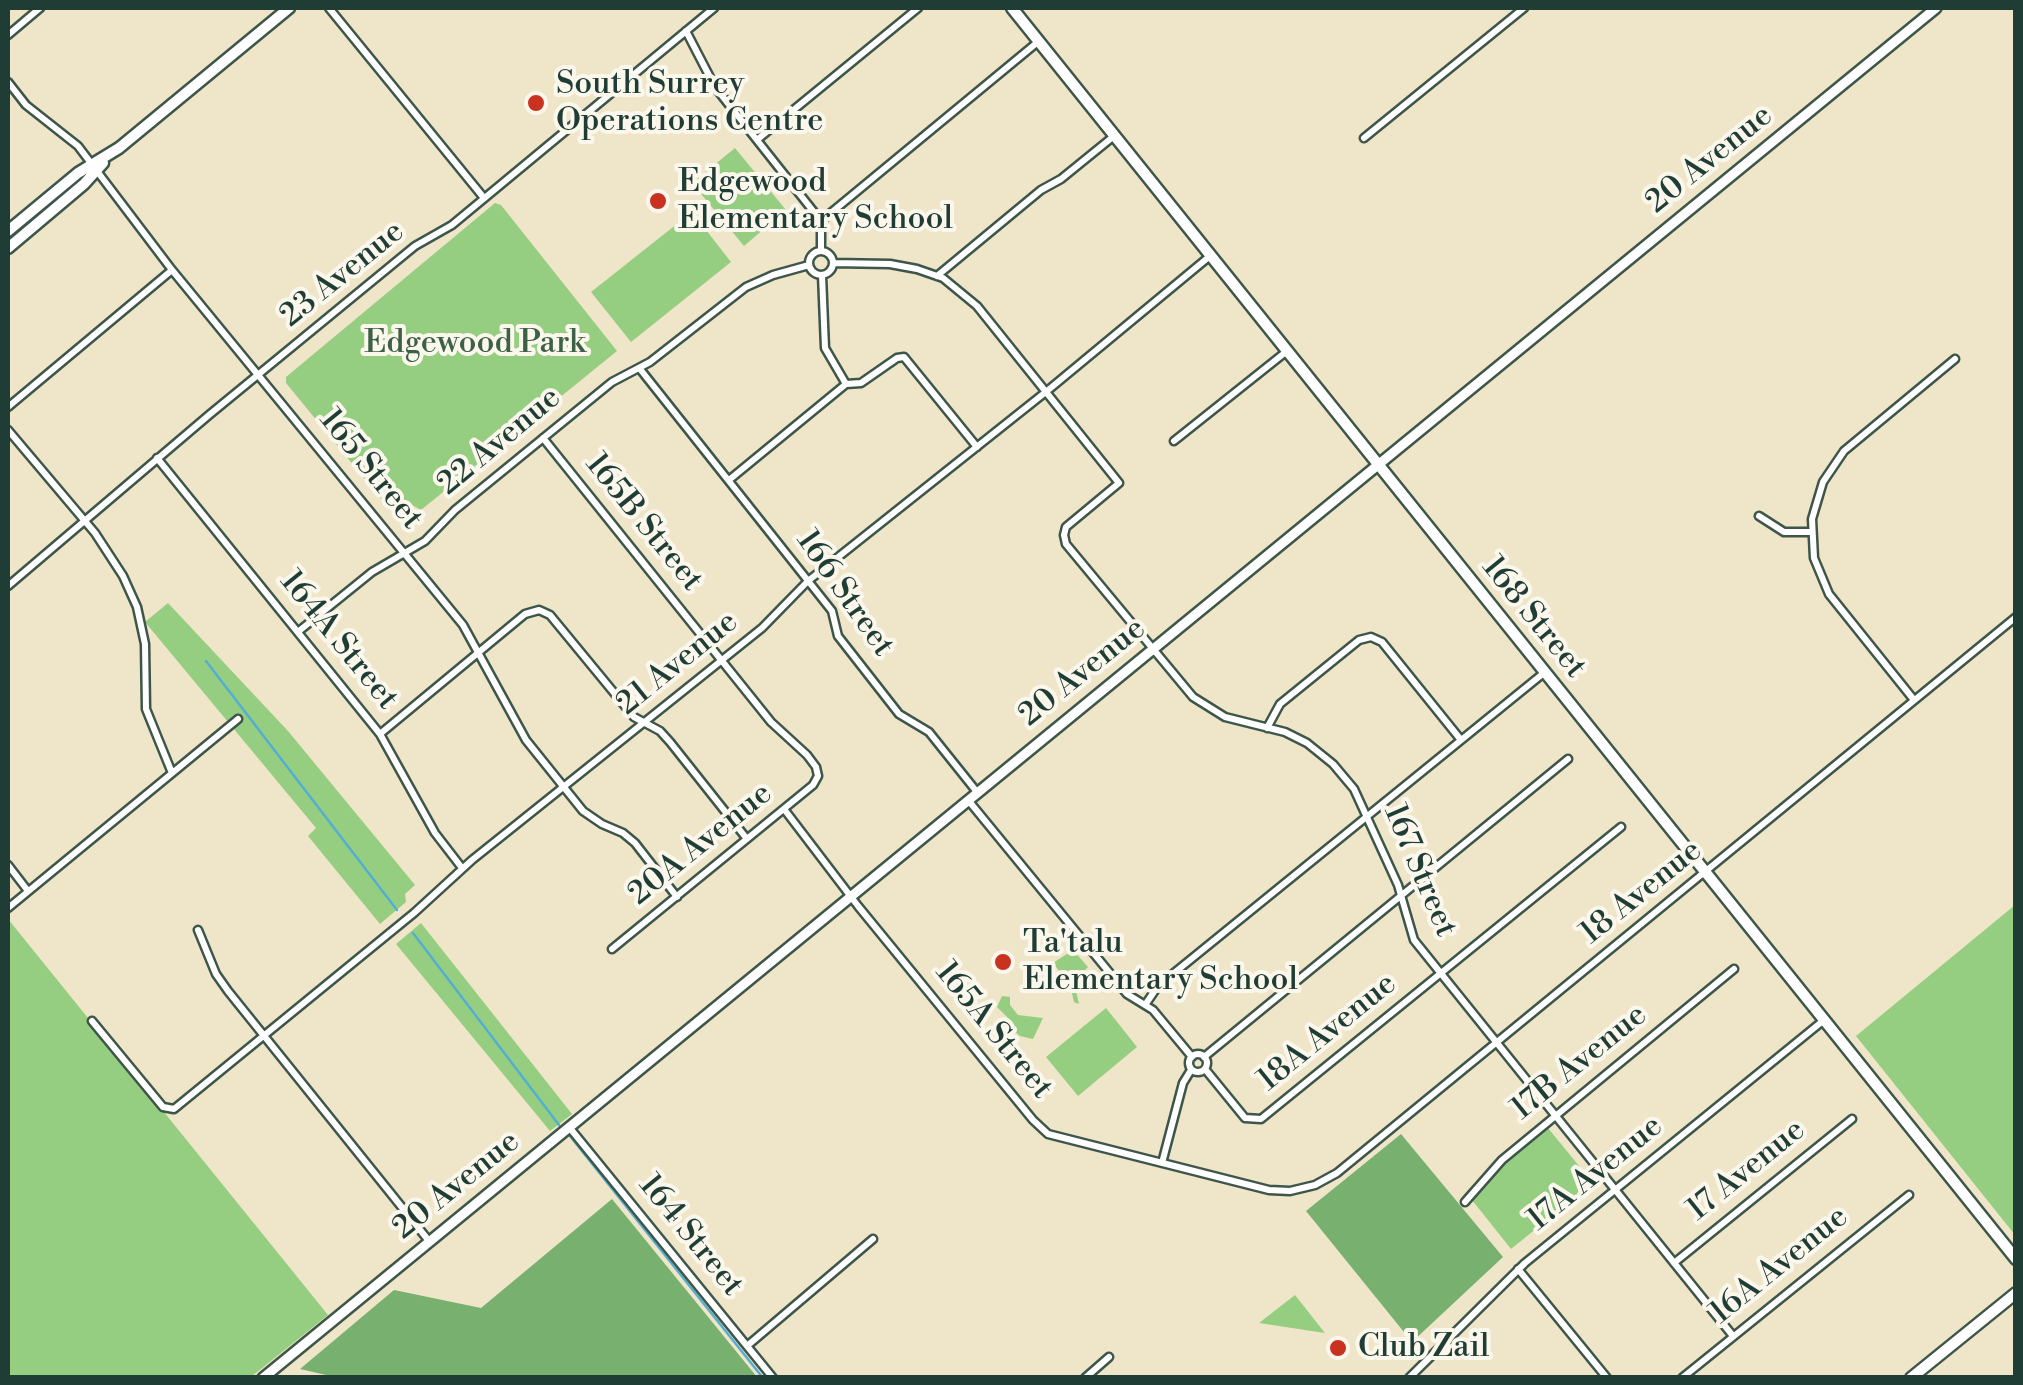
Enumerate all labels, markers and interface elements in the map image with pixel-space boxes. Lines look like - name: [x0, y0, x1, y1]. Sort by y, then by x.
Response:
- place label: South Surrey Operations Centre: [556, 66, 823, 141]
- marker: South Surrey Operations Centre: [525, 92, 547, 114]
- street label: 20 Avenue: [1639, 97, 1781, 223]
- place label: Edgewood Elementary School: [678, 164, 953, 239]
- marker: Edgewood Elementary School: [647, 190, 669, 212]
- street label: 23 Avenue: [273, 214, 413, 336]
- park label: Edgewood Park: [364, 325, 586, 363]
- street label: 22 Avenue: [431, 380, 569, 504]
- street label: 165 Street: [310, 402, 430, 538]
- street label: 165B Street: [576, 447, 710, 599]
- street label: 166 Street: [787, 524, 901, 664]
- street label: 168 Street: [1472, 550, 1594, 686]
- street label: 164A Street: [270, 564, 406, 718]
- street label: 21 Avenue: [610, 604, 746, 724]
- street label: 20 Avenue: [1012, 610, 1154, 736]
- street label: 20A Avenue: [622, 775, 780, 915]
- street label: 167 Street: [1374, 799, 1464, 943]
- street label: 18 Avenue: [1574, 833, 1710, 953]
- place label: Ta'talu Elementary School: [1023, 925, 1298, 1000]
- marker: Ta'talu Elementary School: [992, 951, 1014, 973]
- street label: 165A Street: [926, 955, 1060, 1107]
- street label: 18A Avenue: [1251, 966, 1405, 1100]
- street label: 17B Avenue: [1505, 997, 1655, 1129]
- street label: 17A Avenue: [1521, 1108, 1671, 1240]
- street label: 17 Avenue: [1680, 1112, 1814, 1230]
- street label: 20 Avenue: [386, 1123, 528, 1249]
- street label: 164 Street: [629, 1167, 751, 1305]
- street label: 16A Avenue: [1703, 1199, 1857, 1333]
- place label: Club Zail: [1358, 1329, 1490, 1367]
- marker: Club Zail: [1327, 1337, 1349, 1359]

